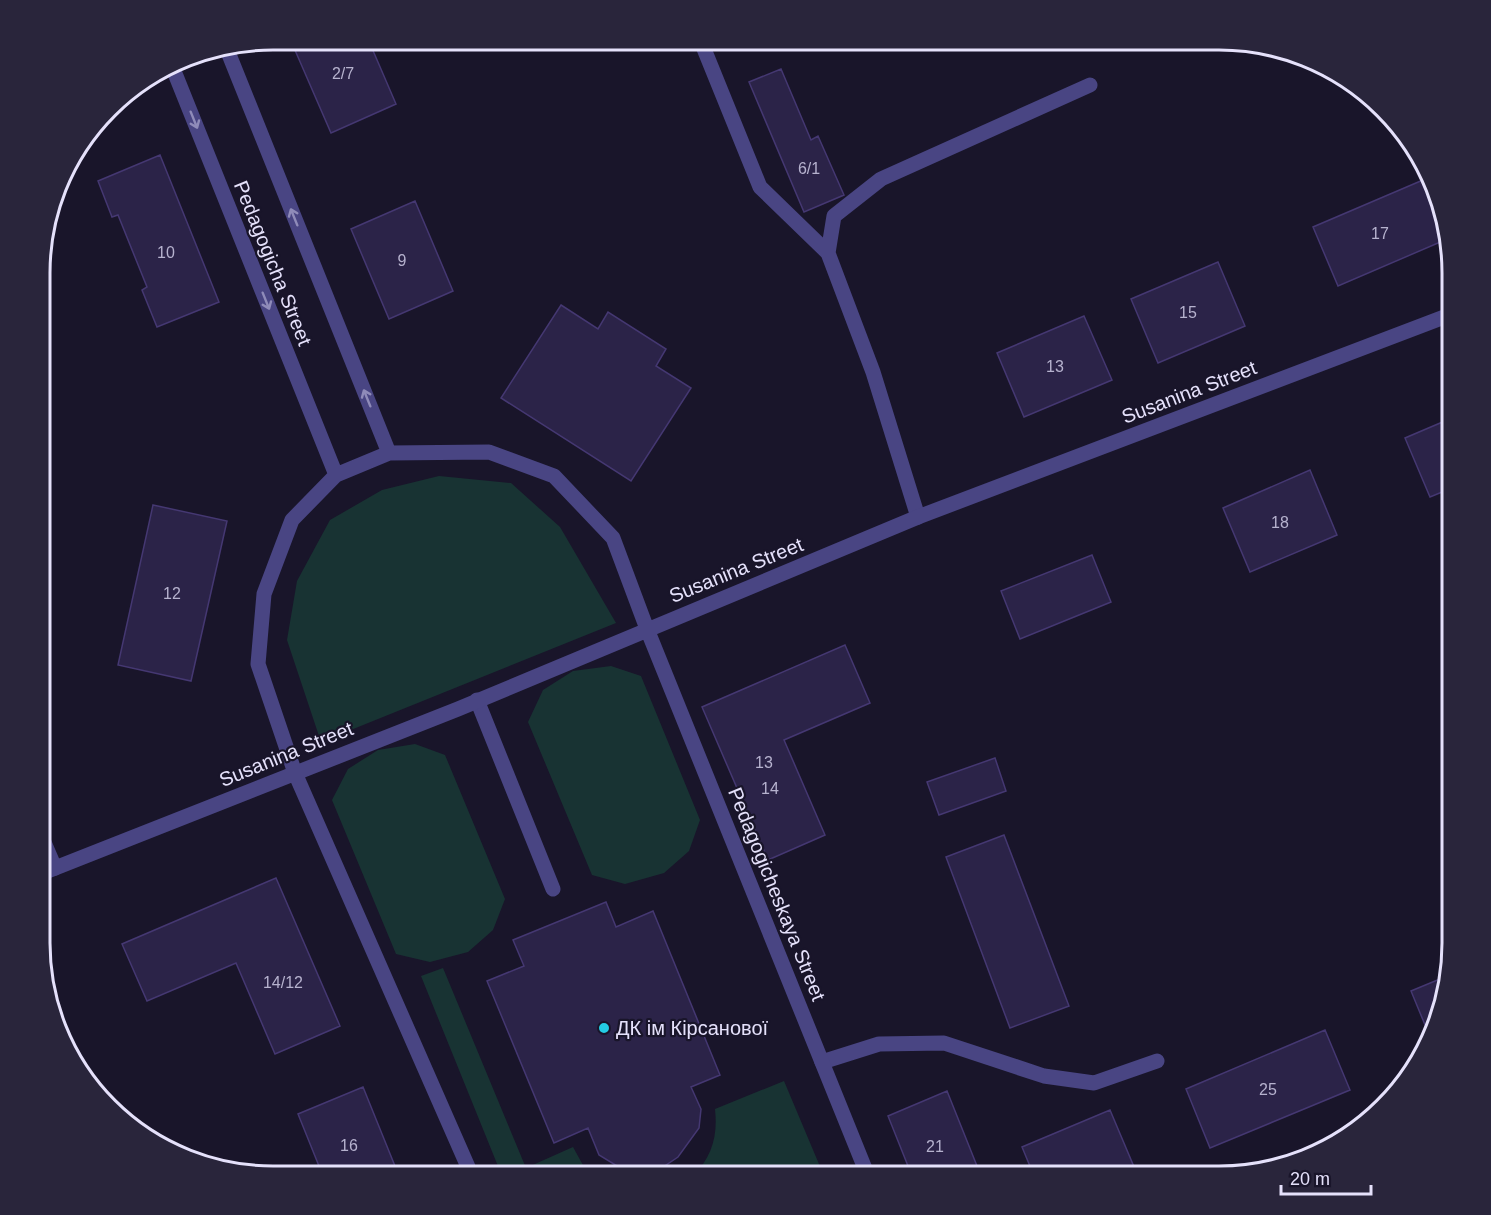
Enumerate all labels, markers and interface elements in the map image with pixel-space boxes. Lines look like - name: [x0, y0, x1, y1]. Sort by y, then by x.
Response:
- house number: 2/7: [332, 65, 354, 82]
- one-way arrow: [189, 111, 200, 129]
- house number: 6/1: [798, 160, 820, 177]
- street label: Pedagogicha Street: [230, 177, 316, 349]
- one-way arrow: [288, 209, 299, 227]
- house number: 17: [1371, 225, 1389, 242]
- house number: 10: [157, 244, 175, 261]
- house number: 9: [398, 252, 407, 269]
- one-way arrow: [261, 292, 272, 310]
- house number: 15: [1179, 304, 1197, 321]
- street label: Susanina Street: [1119, 356, 1260, 428]
- house number: 13: [1046, 358, 1064, 375]
- one-way arrow: [361, 390, 372, 408]
- house number: 18: [1271, 514, 1289, 531]
- street label: Susanina Street: [666, 533, 807, 607]
- house number: 12: [163, 585, 181, 602]
- street label: Susanina Street: [216, 717, 357, 791]
- house number: 13: [755, 754, 773, 771]
- house number: 14: [761, 780, 779, 797]
- street label: Pedagogicheskaya Street: [724, 784, 830, 1004]
- house number: 14/12: [263, 974, 303, 991]
- place label: ДК ім Кірсанової: [616, 1017, 769, 1039]
- marker: ДК ім Кірсанової: [597, 1021, 611, 1035]
- house number: 25: [1259, 1081, 1277, 1098]
- house number: 16: [340, 1137, 358, 1154]
- house number: 21: [926, 1138, 944, 1155]
- scale bar: [1281, 1158, 1371, 1196]
- text: 20 m: [1290, 1169, 1330, 1189]

